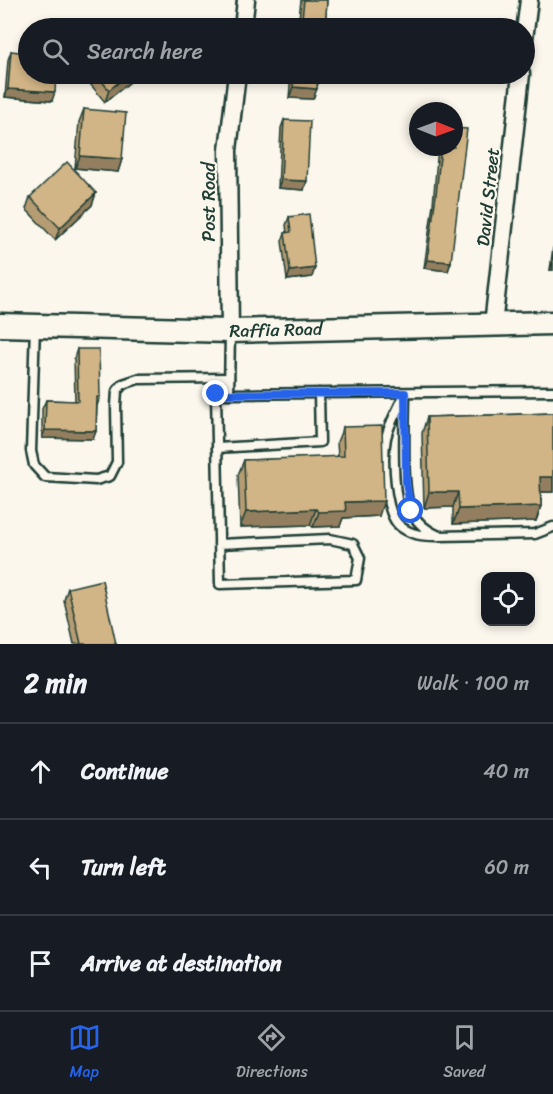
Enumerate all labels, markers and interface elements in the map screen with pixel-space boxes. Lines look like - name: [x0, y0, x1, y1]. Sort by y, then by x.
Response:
- search box: [18, 18, 535, 84]
- text: Search here: [87, 32, 203, 71]
- icon: search: [39, 35, 72, 68]
- north arrow: [409, 102, 463, 156]
- street label: David Street: [467, 146, 509, 248]
- street label: Post Road: [193, 161, 225, 242]
- street label: Raffia Road: [229, 313, 324, 347]
- route end: [202, 380, 228, 406]
- route start: [397, 497, 423, 523]
- map controls: [481, 572, 535, 626]
- button: locate: [481, 572, 535, 626]
- text: 2 min: [24, 660, 87, 706]
- text: Walk · 100 m: [417, 666, 529, 701]
- text: Continue: [81, 752, 169, 791]
- text: 40 m: [483, 754, 529, 789]
- icon: ahead: [24, 755, 57, 788]
- text: Turn left: [81, 848, 166, 887]
- text: 60 m: [484, 850, 529, 885]
- icon: left: [24, 851, 57, 884]
- text: Arrive at destination: [81, 944, 282, 983]
- icon: arrive: [24, 947, 57, 980]
- tab: Map: [68, 1021, 101, 1086]
- tab: Directions: [236, 1021, 308, 1086]
- tab: Saved: [443, 1021, 485, 1086]

